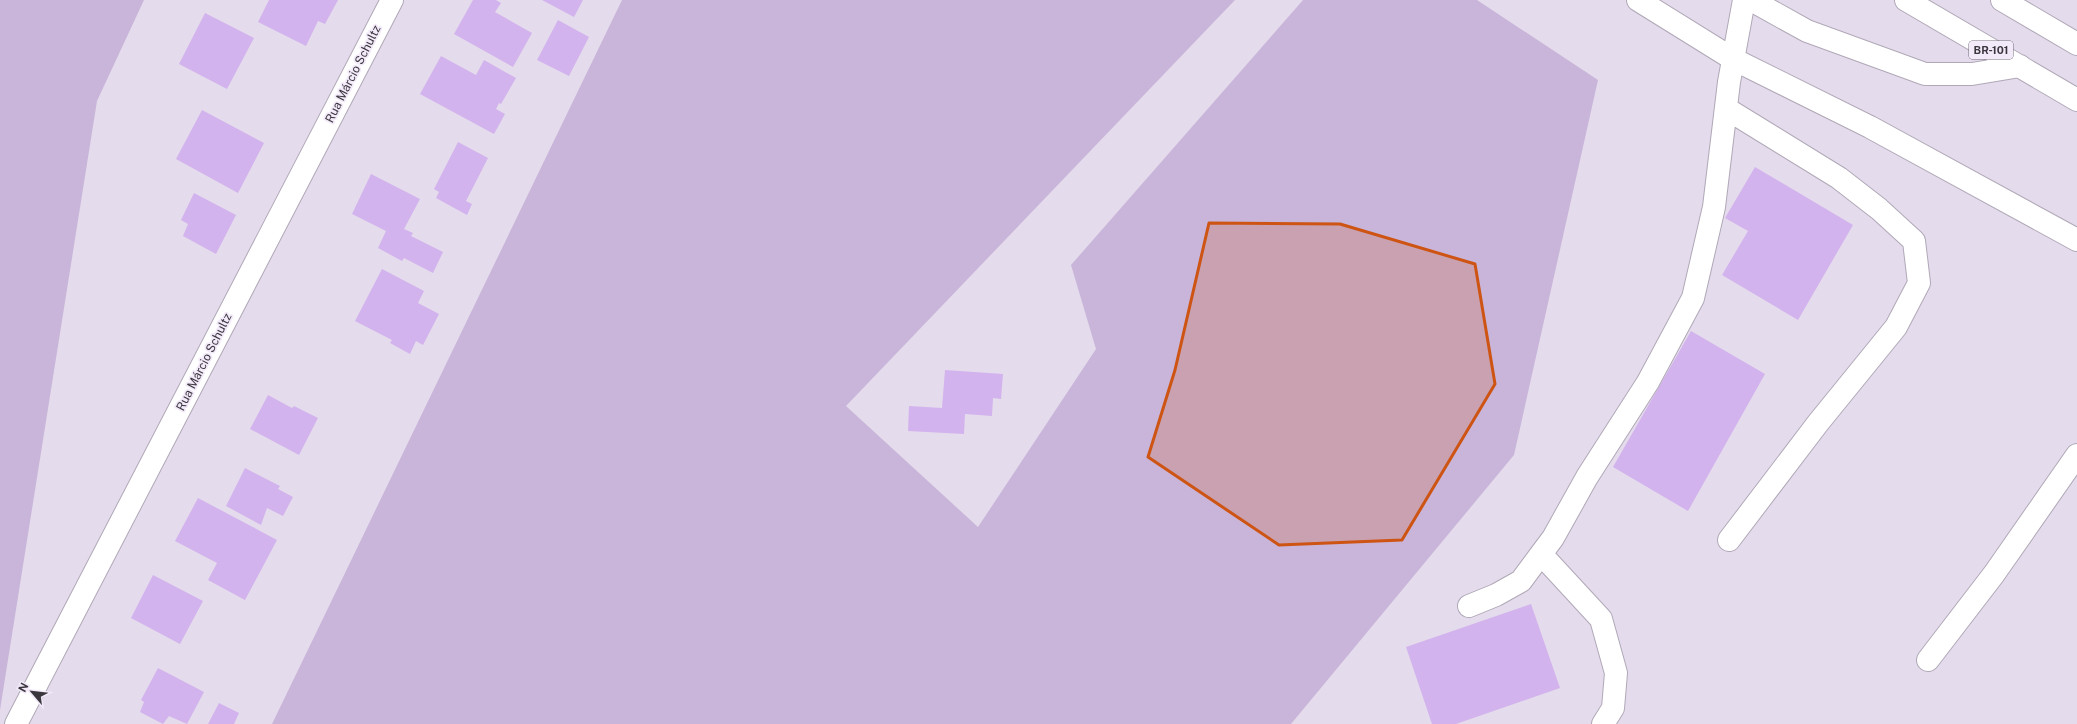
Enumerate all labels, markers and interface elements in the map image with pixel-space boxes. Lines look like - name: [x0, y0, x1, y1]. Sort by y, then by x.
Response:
- street label: Rua Márcio Schultz: [322, 23, 384, 125]
- road number: BR-101: [1969, 41, 2013, 59]
- street label: Rua Márcio Schultz: [173, 311, 235, 413]
- north arrow: [12, 672, 52, 712]
- text: N: [16, 681, 30, 694]

